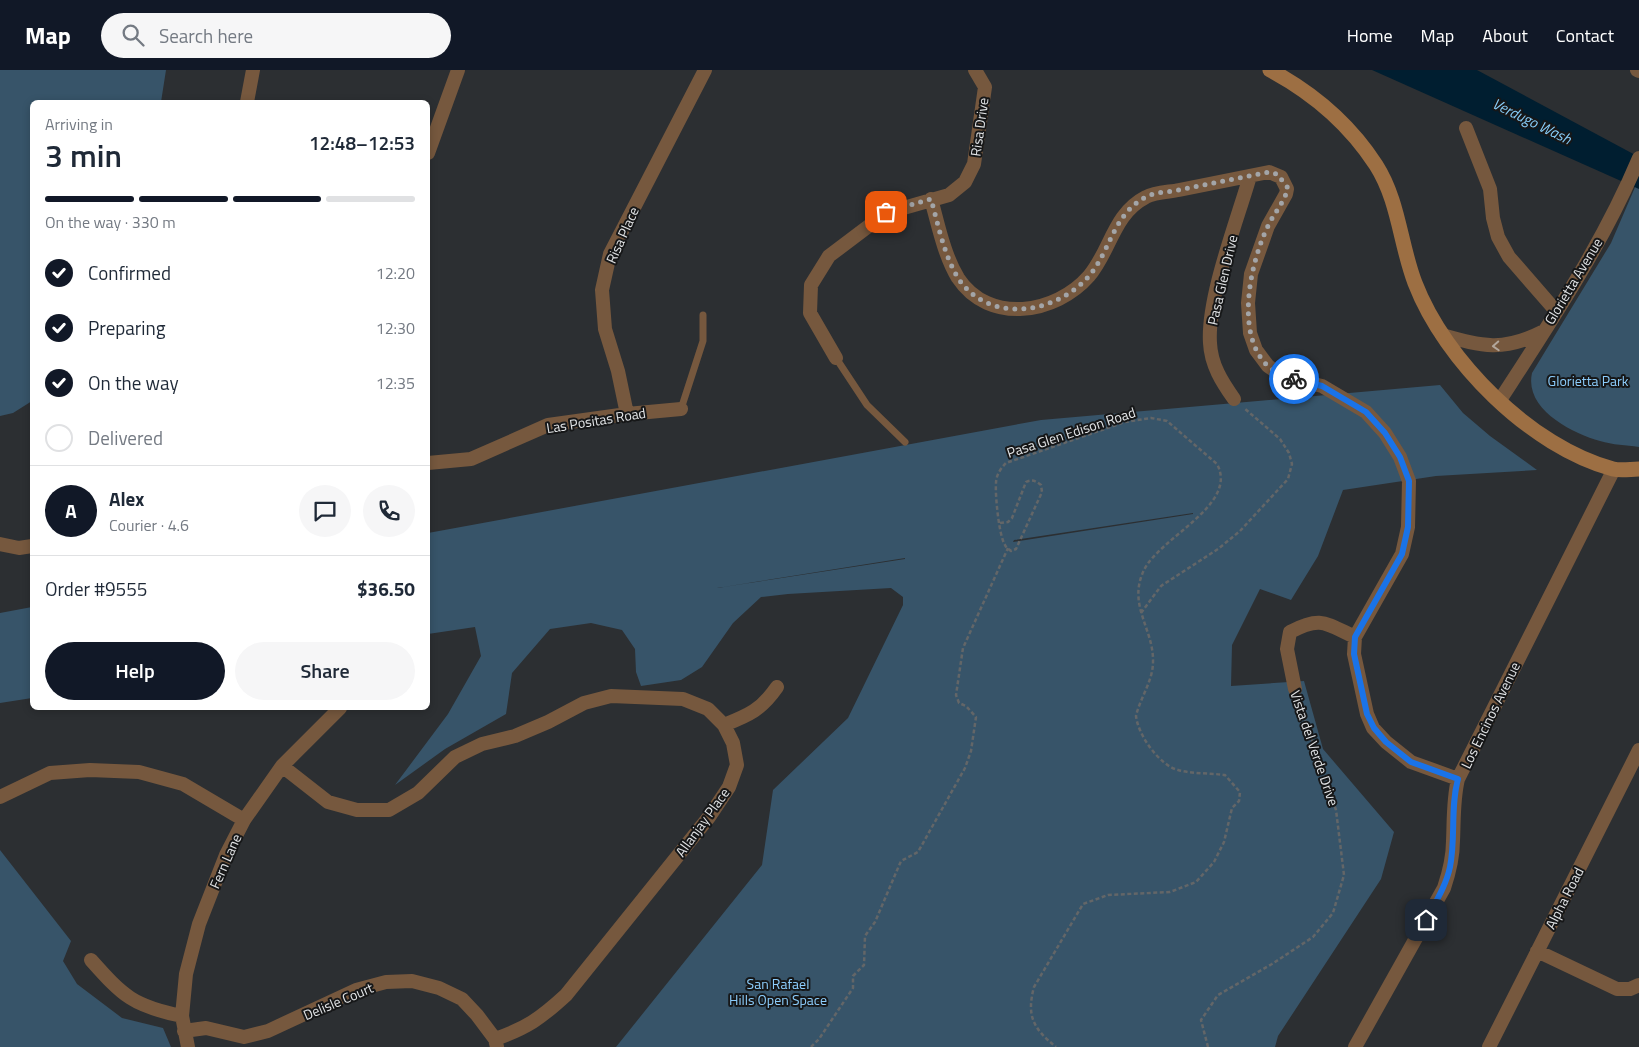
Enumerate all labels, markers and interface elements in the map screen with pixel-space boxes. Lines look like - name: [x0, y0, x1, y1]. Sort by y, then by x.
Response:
- search box: [101, 13, 451, 58]
- text: Map: [25, 17, 71, 53]
- icon: search: [119, 21, 147, 49]
- text: Search here: [159, 21, 253, 50]
- text: Home: [1347, 22, 1393, 49]
- text: Map: [1421, 22, 1454, 49]
- text: About: [1482, 22, 1528, 49]
- text: Contact: [1556, 22, 1614, 49]
- water label: Verdugo Wash: [1489, 92, 1576, 150]
- street label: Risa Drive: [965, 96, 993, 158]
- text: Arriving in: [45, 112, 113, 136]
- text: 12:48–12:53: [309, 128, 415, 157]
- text: 3 min: [45, 131, 122, 179]
- pin: [865, 191, 907, 233]
- icon: bag: [872, 198, 900, 226]
- street label: Risa Place: [600, 203, 644, 267]
- text: On the way · 330 m: [45, 210, 176, 234]
- street label: Pasa Glen Drive: [1201, 233, 1243, 327]
- street label: Glorietta Avenue: [1539, 234, 1607, 328]
- text: Confirmed: [88, 258, 171, 287]
- icon: check: [45, 259, 73, 287]
- text: 12:20: [376, 261, 415, 285]
- text: Preparing: [88, 313, 165, 342]
- icon: check: [45, 314, 73, 342]
- text: 12:30: [376, 316, 415, 340]
- one-way arrow: [1492, 341, 1500, 351]
- courier: [1269, 354, 1319, 404]
- icon: bike: [1280, 365, 1308, 393]
- text: On the way: [88, 368, 179, 397]
- icon: check: [45, 369, 73, 397]
- park label: Glorietta Park: [1548, 370, 1629, 391]
- text: 12:35: [376, 371, 415, 395]
- street label: Pasa Glen Edison Road: [1004, 401, 1138, 463]
- street label: Las Positas Road: [545, 402, 647, 438]
- text: Delivered: [88, 423, 163, 452]
- text: Alex: [109, 484, 144, 513]
- button: chat: [299, 485, 351, 537]
- button: phone: [363, 485, 415, 537]
- text: A: [65, 496, 77, 525]
- text: Courier · 4.6: [109, 513, 189, 537]
- text: Order #9555: [45, 574, 147, 603]
- text: $36.50: [357, 574, 415, 603]
- button: Help: [45, 642, 225, 700]
- button: Share: [235, 642, 415, 700]
- street label: Los Encinos Avenue: [1455, 658, 1525, 772]
- street label: Vista del Verde Drive: [1285, 687, 1345, 809]
- street label: Allanjay Place: [670, 783, 734, 861]
- street label: Fern Lane: [204, 830, 246, 892]
- street label: Alpha Road: [1539, 863, 1589, 933]
- pin: [1405, 899, 1447, 941]
- icon: home: [1412, 906, 1440, 934]
- park label: San Rafael Hills Open Space: [729, 973, 827, 1010]
- street label: Delisle Court: [300, 977, 376, 1025]

